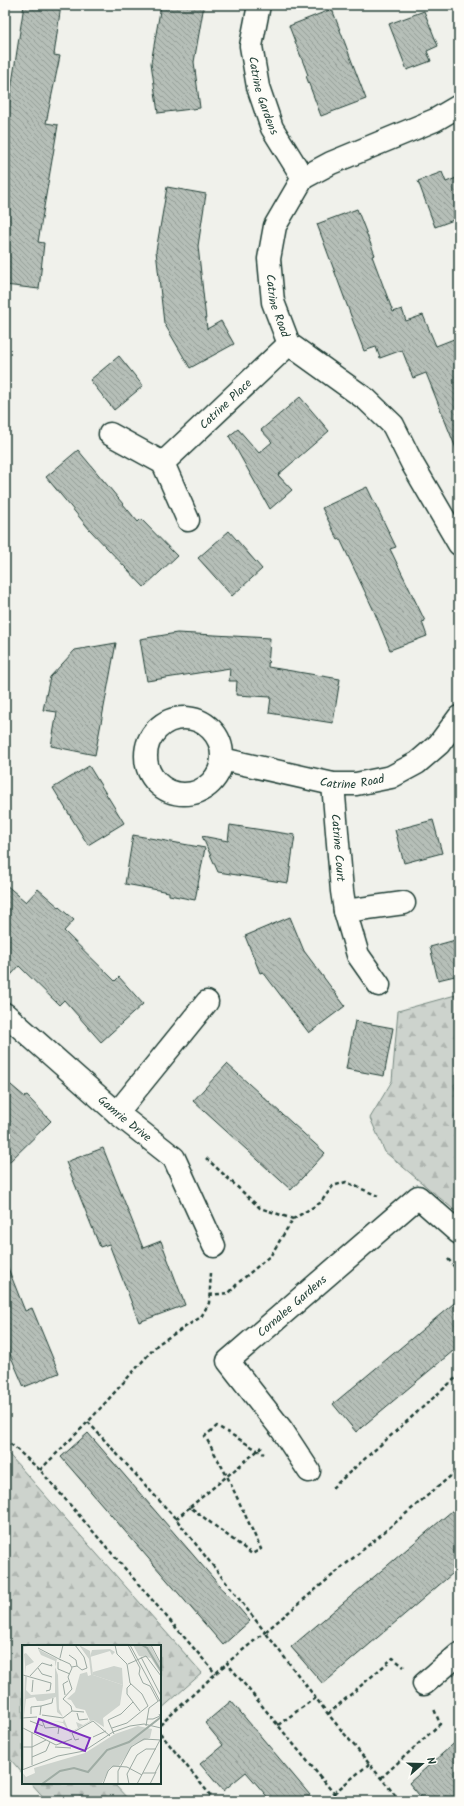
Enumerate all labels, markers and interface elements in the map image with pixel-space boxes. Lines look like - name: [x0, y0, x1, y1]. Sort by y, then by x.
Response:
- street label: Catrine Gardens: [243, 55, 283, 139]
- street label: Catrine Road: [260, 273, 295, 341]
- street label: Catrine Place: [195, 374, 257, 434]
- street label: Catrine Road: [318, 769, 387, 794]
- street label: Catrine Court: [326, 813, 350, 883]
- street label: Gamrie Drive: [93, 1091, 156, 1147]
- street label: Cornalee Gardens: [253, 1271, 331, 1342]
- inset map: [22, 1645, 161, 1784]
- north arrow: [402, 1744, 442, 1784]
- text: N: [421, 1755, 440, 1767]

